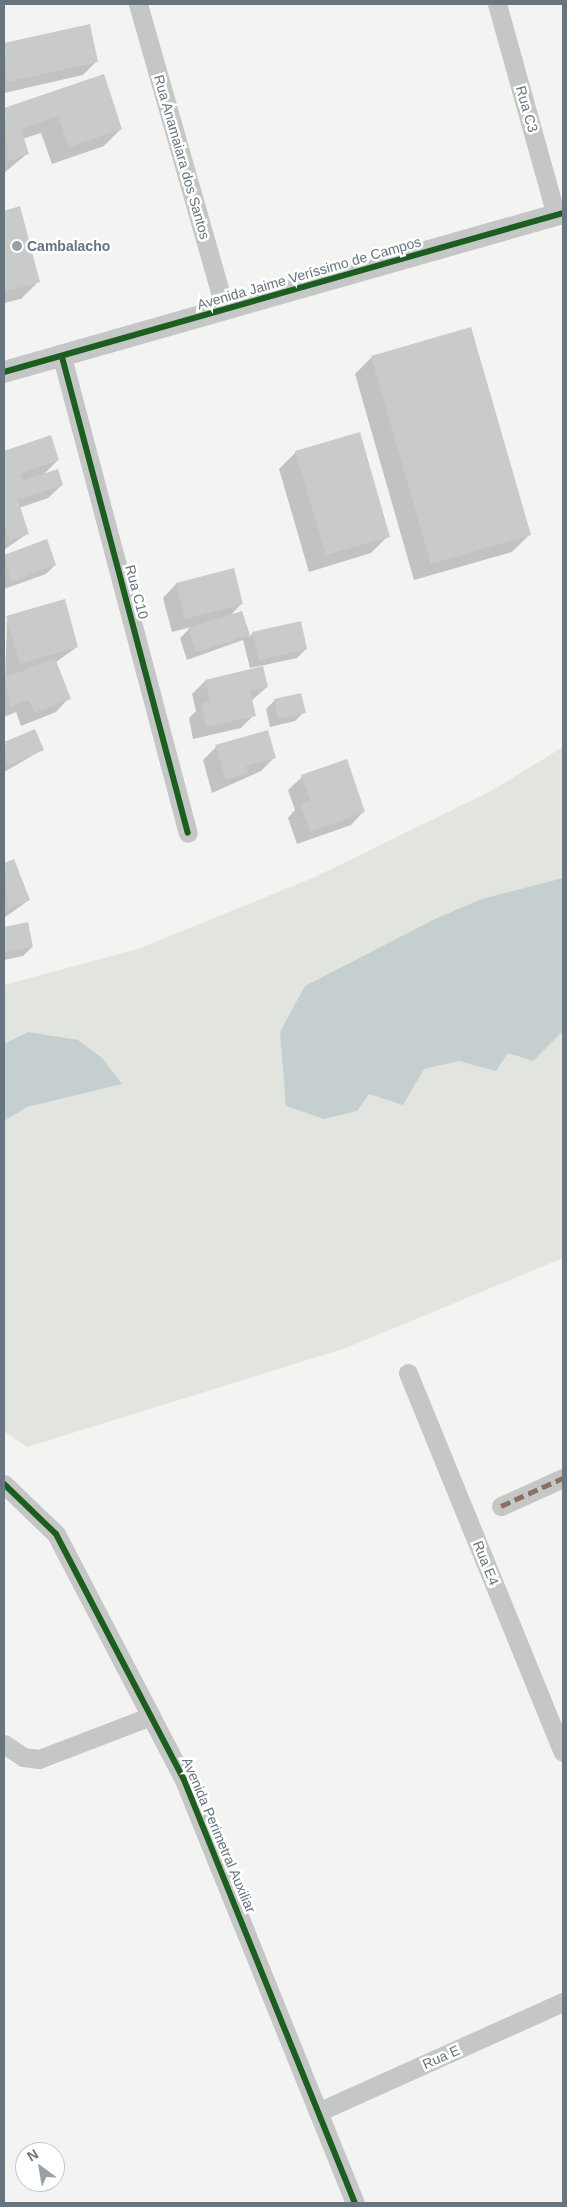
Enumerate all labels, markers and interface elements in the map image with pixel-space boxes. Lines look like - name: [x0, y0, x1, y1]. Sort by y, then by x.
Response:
- street label: Rua Anamaiara dos Santos: [150, 72, 214, 242]
- street label: Rua C3: [512, 84, 542, 134]
- street label: Avenida Jaime Veríssimo de Campos: [195, 233, 423, 313]
- place label: Cambalacho: [27, 238, 110, 254]
- marker: Cambalacho: [11, 240, 23, 252]
- street label: Rua C10: [122, 563, 152, 621]
- street label: Rua E4: [469, 1538, 503, 1588]
- street label: Avenida Perimetral Auxiliar: [178, 1754, 260, 1916]
- street label: Rua E: [420, 2041, 462, 2073]
- north arrow: [15, 2142, 65, 2192]
- text: N: [24, 2146, 41, 2165]

